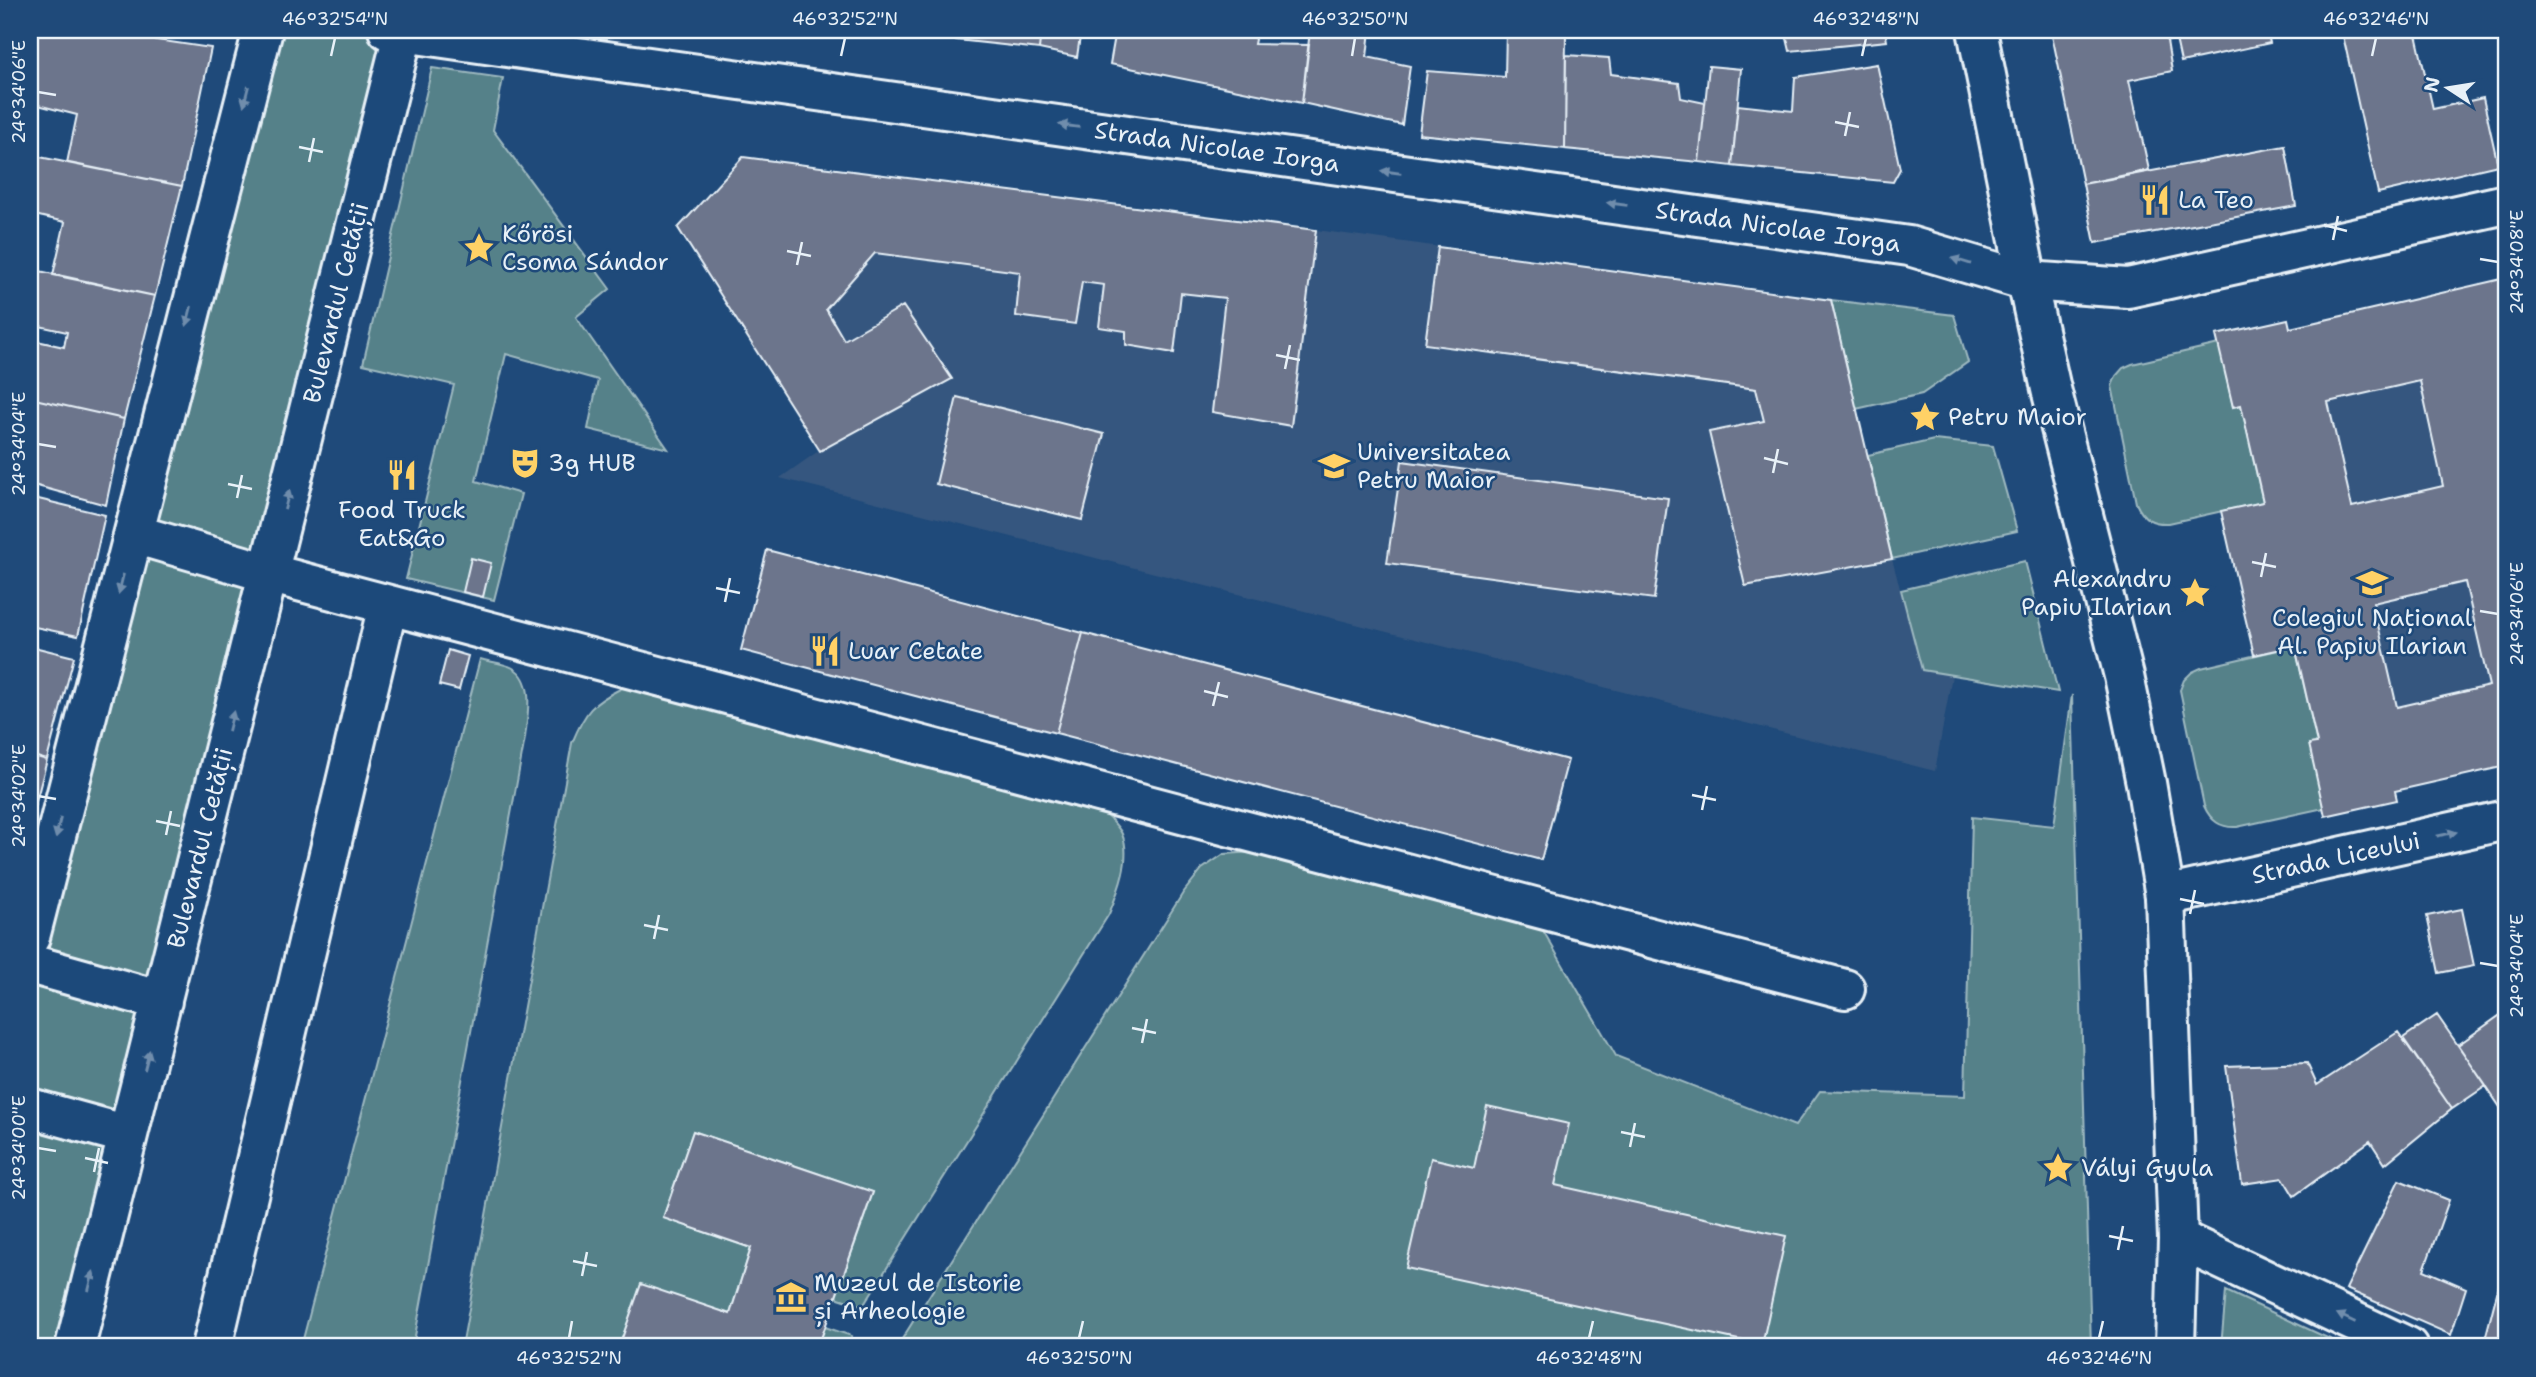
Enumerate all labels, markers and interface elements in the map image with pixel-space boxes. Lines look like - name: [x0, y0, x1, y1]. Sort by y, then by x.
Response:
- text: 46°32'54"N: [282, 7, 388, 31]
- text: 46°32'52"N: [792, 7, 898, 31]
- text: 46°32'50"N: [1301, 7, 1409, 31]
- text: 46°32'48"N: [1812, 7, 1920, 31]
- text: 46°32'46"N: [2323, 7, 2429, 31]
- text: 24°34'06"E: [7, 40, 31, 144]
- north arrow: [2414, 52, 2484, 122]
- text: N: [2418, 75, 2446, 95]
- one-way arrow: [240, 85, 251, 107]
- street label: Strada Nicolae Iorga: [1092, 114, 1342, 180]
- one-way arrow: [1058, 121, 1080, 132]
- one-way arrow: [1380, 167, 1402, 178]
- restaurant icon: La Teo: [2138, 183, 2172, 217]
- place label: La Teo: [2178, 184, 2254, 216]
- street label: Strada Nicolae Iorga: [1653, 194, 1903, 260]
- one-way arrow: [1606, 198, 1628, 209]
- street label: Bulevardul Cetății: [296, 199, 376, 407]
- text: 24°34'08"E: [2505, 210, 2529, 314]
- place label: Kőrösi Csoma Sándor: [502, 218, 669, 278]
- place icon: Kőrösi Csoma Sándor: [462, 231, 496, 265]
- one-way arrow: [1951, 256, 1972, 266]
- one-way arrow: [183, 305, 194, 327]
- text: 24°34'04"E: [7, 392, 31, 496]
- place icon: Petru Maior: [1908, 400, 1942, 434]
- place label: Petru Maior: [1948, 401, 2087, 433]
- place label: Universitatea Petru Maior: [1357, 436, 1510, 496]
- theatre icon: 3g HUB: [508, 446, 542, 480]
- place label: 3g HUB: [548, 447, 636, 479]
- school or university icon: Universitatea Petru Maior: [1317, 449, 1351, 483]
- restaurant icon: Food Truck Eat&Go: [385, 458, 419, 492]
- one-way arrow: [282, 489, 293, 511]
- place label: Food Truck Eat&Go: [338, 494, 466, 554]
- text: 24°34'06"E: [2505, 562, 2529, 666]
- place label: Alexandru Papiu Ilarian: [2021, 563, 2172, 623]
- school or university icon: Colegiul Național Al. Papiu Ilarian: [2355, 566, 2389, 600]
- one-way arrow: [115, 574, 125, 595]
- place icon: Alexandru Papiu Ilarian: [2178, 576, 2212, 610]
- place label: Colegiul Național Al. Papiu Ilarian: [2272, 602, 2473, 662]
- restaurant icon: Luar Cetate: [808, 634, 842, 668]
- place label: Luar Cetate: [848, 635, 983, 667]
- one-way arrow: [226, 710, 237, 732]
- text: 24°34'02"E: [7, 744, 31, 848]
- street label: Bulevardul Cetății: [160, 744, 240, 952]
- one-way arrow: [52, 817, 63, 839]
- street label: Strada Liceului: [2249, 825, 2423, 891]
- one-way arrow: [2436, 828, 2458, 839]
- text: 24°34'04"E: [2505, 914, 2529, 1018]
- one-way arrow: [142, 1049, 153, 1071]
- text: 24°34'00"E: [7, 1095, 31, 1201]
- place icon: Vályi Gyula: [2041, 1151, 2075, 1185]
- place label: Vályi Gyula: [2081, 1152, 2213, 1184]
- place label: Muzeul de Istorie și Arheologie: [814, 1267, 1022, 1327]
- one-way arrow: [86, 1270, 97, 1292]
- museum icon: Muzeul de Istorie și Arheologie: [774, 1280, 808, 1314]
- one-way arrow: [2336, 1312, 2356, 1324]
- text: 46°32'52"N: [516, 1346, 622, 1370]
- text: 46°32'50"N: [1025, 1346, 1133, 1370]
- text: 46°32'48"N: [1535, 1346, 1643, 1370]
- text: 46°32'46"N: [2046, 1346, 2152, 1370]

